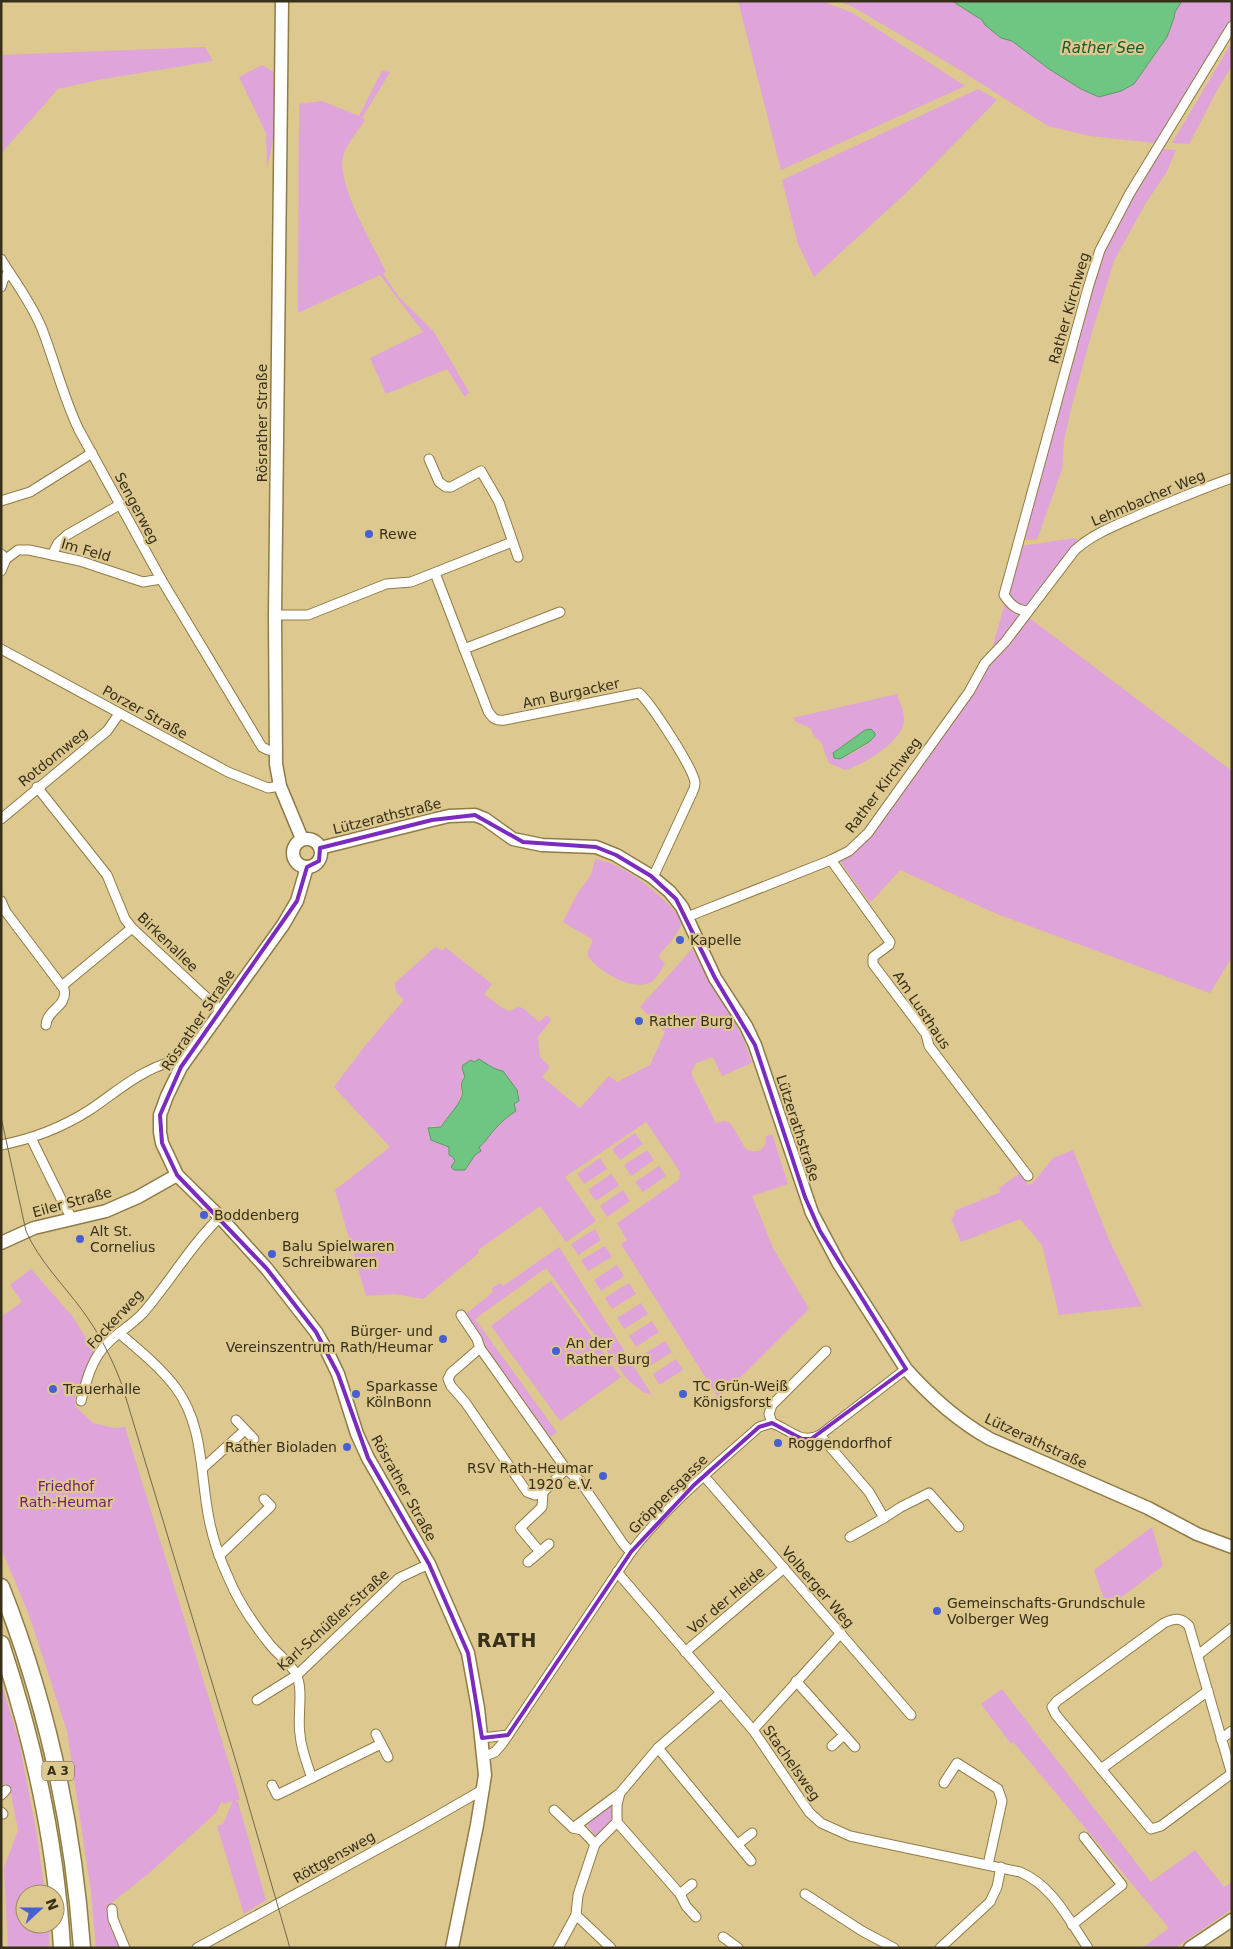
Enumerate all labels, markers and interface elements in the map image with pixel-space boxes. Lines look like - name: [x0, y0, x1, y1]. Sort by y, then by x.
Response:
- water label: Rather See: [1061, 39, 1145, 57]
- street label: Rather Kirchweg: [1045, 250, 1093, 366]
- street label: Rösrather Straße: [254, 364, 270, 482]
- street label: Lehmbacher Weg: [1089, 467, 1207, 529]
- street label: Sengerweg: [111, 470, 163, 546]
- place label: Rewe: [379, 526, 417, 542]
- marker: Rewe: [363, 528, 375, 540]
- street label: Im Feld: [59, 535, 113, 565]
- street label: Am Burgacker: [521, 675, 621, 711]
- street label: Porzer Straße: [100, 682, 190, 742]
- street label: Rotdornweg: [15, 724, 91, 790]
- street label: Rather Kirchweg: [842, 734, 924, 836]
- street label: Lützerathstraße: [331, 795, 443, 837]
- street label: Birkenallee: [134, 909, 202, 975]
- place label: Kapelle: [690, 932, 741, 948]
- marker: Kapelle: [674, 934, 686, 946]
- street label: Rösrather Straße: [158, 966, 238, 1074]
- street label: Am Lusthaus: [890, 968, 954, 1052]
- place label: Rather Burg: [649, 1013, 733, 1029]
- marker: Rather Burg: [633, 1015, 645, 1027]
- street label: Lützerathstraße: [773, 1073, 823, 1183]
- street label: Eiler Straße: [31, 1184, 113, 1220]
- place label: Boddenberg: [214, 1207, 299, 1223]
- marker: Boddenberg: [198, 1209, 210, 1221]
- place label: Alt St. Cornelius: [90, 1223, 155, 1255]
- marker: Alt St. Cornelius: [74, 1233, 86, 1245]
- place label: Balu Spielwaren Schreibwaren: [282, 1238, 395, 1270]
- marker: Balu Spielwaren Schreibwaren: [266, 1248, 278, 1260]
- street label: Fockerweg: [84, 1286, 146, 1352]
- place label: Bürger- und Vereinszentrum Rath/Heumar: [226, 1323, 433, 1355]
- marker: Bürger- und Vereinszentrum Rath/Heumar: [437, 1333, 449, 1345]
- place label: An der Rather Burg: [566, 1335, 650, 1367]
- marker: An der Rather Burg: [550, 1345, 562, 1357]
- place label: Sparkasse KölnBonn: [366, 1378, 438, 1410]
- place label: TC Grün-Weiß Königsforst: [692, 1378, 788, 1410]
- place label: Trauerhalle: [62, 1381, 141, 1397]
- marker: Trauerhalle: [47, 1383, 59, 1395]
- marker: Sparkasse KölnBonn: [350, 1388, 362, 1400]
- marker: TC Grün-Weiß Königsforst: [677, 1388, 689, 1400]
- street label: Lützerathstraße: [982, 1410, 1090, 1472]
- street label: Rösrather Straße: [368, 1432, 440, 1544]
- place label: Roggendorfhof: [788, 1435, 892, 1451]
- marker: Roggendorfhof: [772, 1437, 784, 1449]
- place label: Rather Bioladen: [225, 1439, 337, 1455]
- marker: Rather Bioladen: [341, 1441, 353, 1453]
- street label: Gröppersgasse: [625, 1451, 711, 1537]
- place label: RSV Rath-Heumar 1920 e.V.: [467, 1460, 593, 1492]
- marker: RSV Rath-Heumar 1920 e.V.: [597, 1470, 609, 1482]
- park label: Friedhof Rath-Heumar: [19, 1478, 113, 1510]
- street label: Volberger Weg: [778, 1543, 858, 1631]
- street label: Vor der Heide: [684, 1563, 768, 1637]
- street label: Karl-Schüßler-Straße: [274, 1566, 392, 1674]
- place label: Gemeinschafts-Grundschule Volberger Weg: [947, 1595, 1145, 1627]
- marker: Gemeinschafts-Grundschule Volberger Weg: [931, 1605, 943, 1617]
- district label: RATH: [477, 1629, 537, 1651]
- street label: Stachelsweg: [760, 1722, 824, 1804]
- road number: A 3: [42, 1762, 74, 1780]
- street label: Röttgensweg: [290, 1828, 378, 1886]
- north arrow: [15, 1884, 65, 1934]
- text: N: [43, 1896, 62, 1913]

